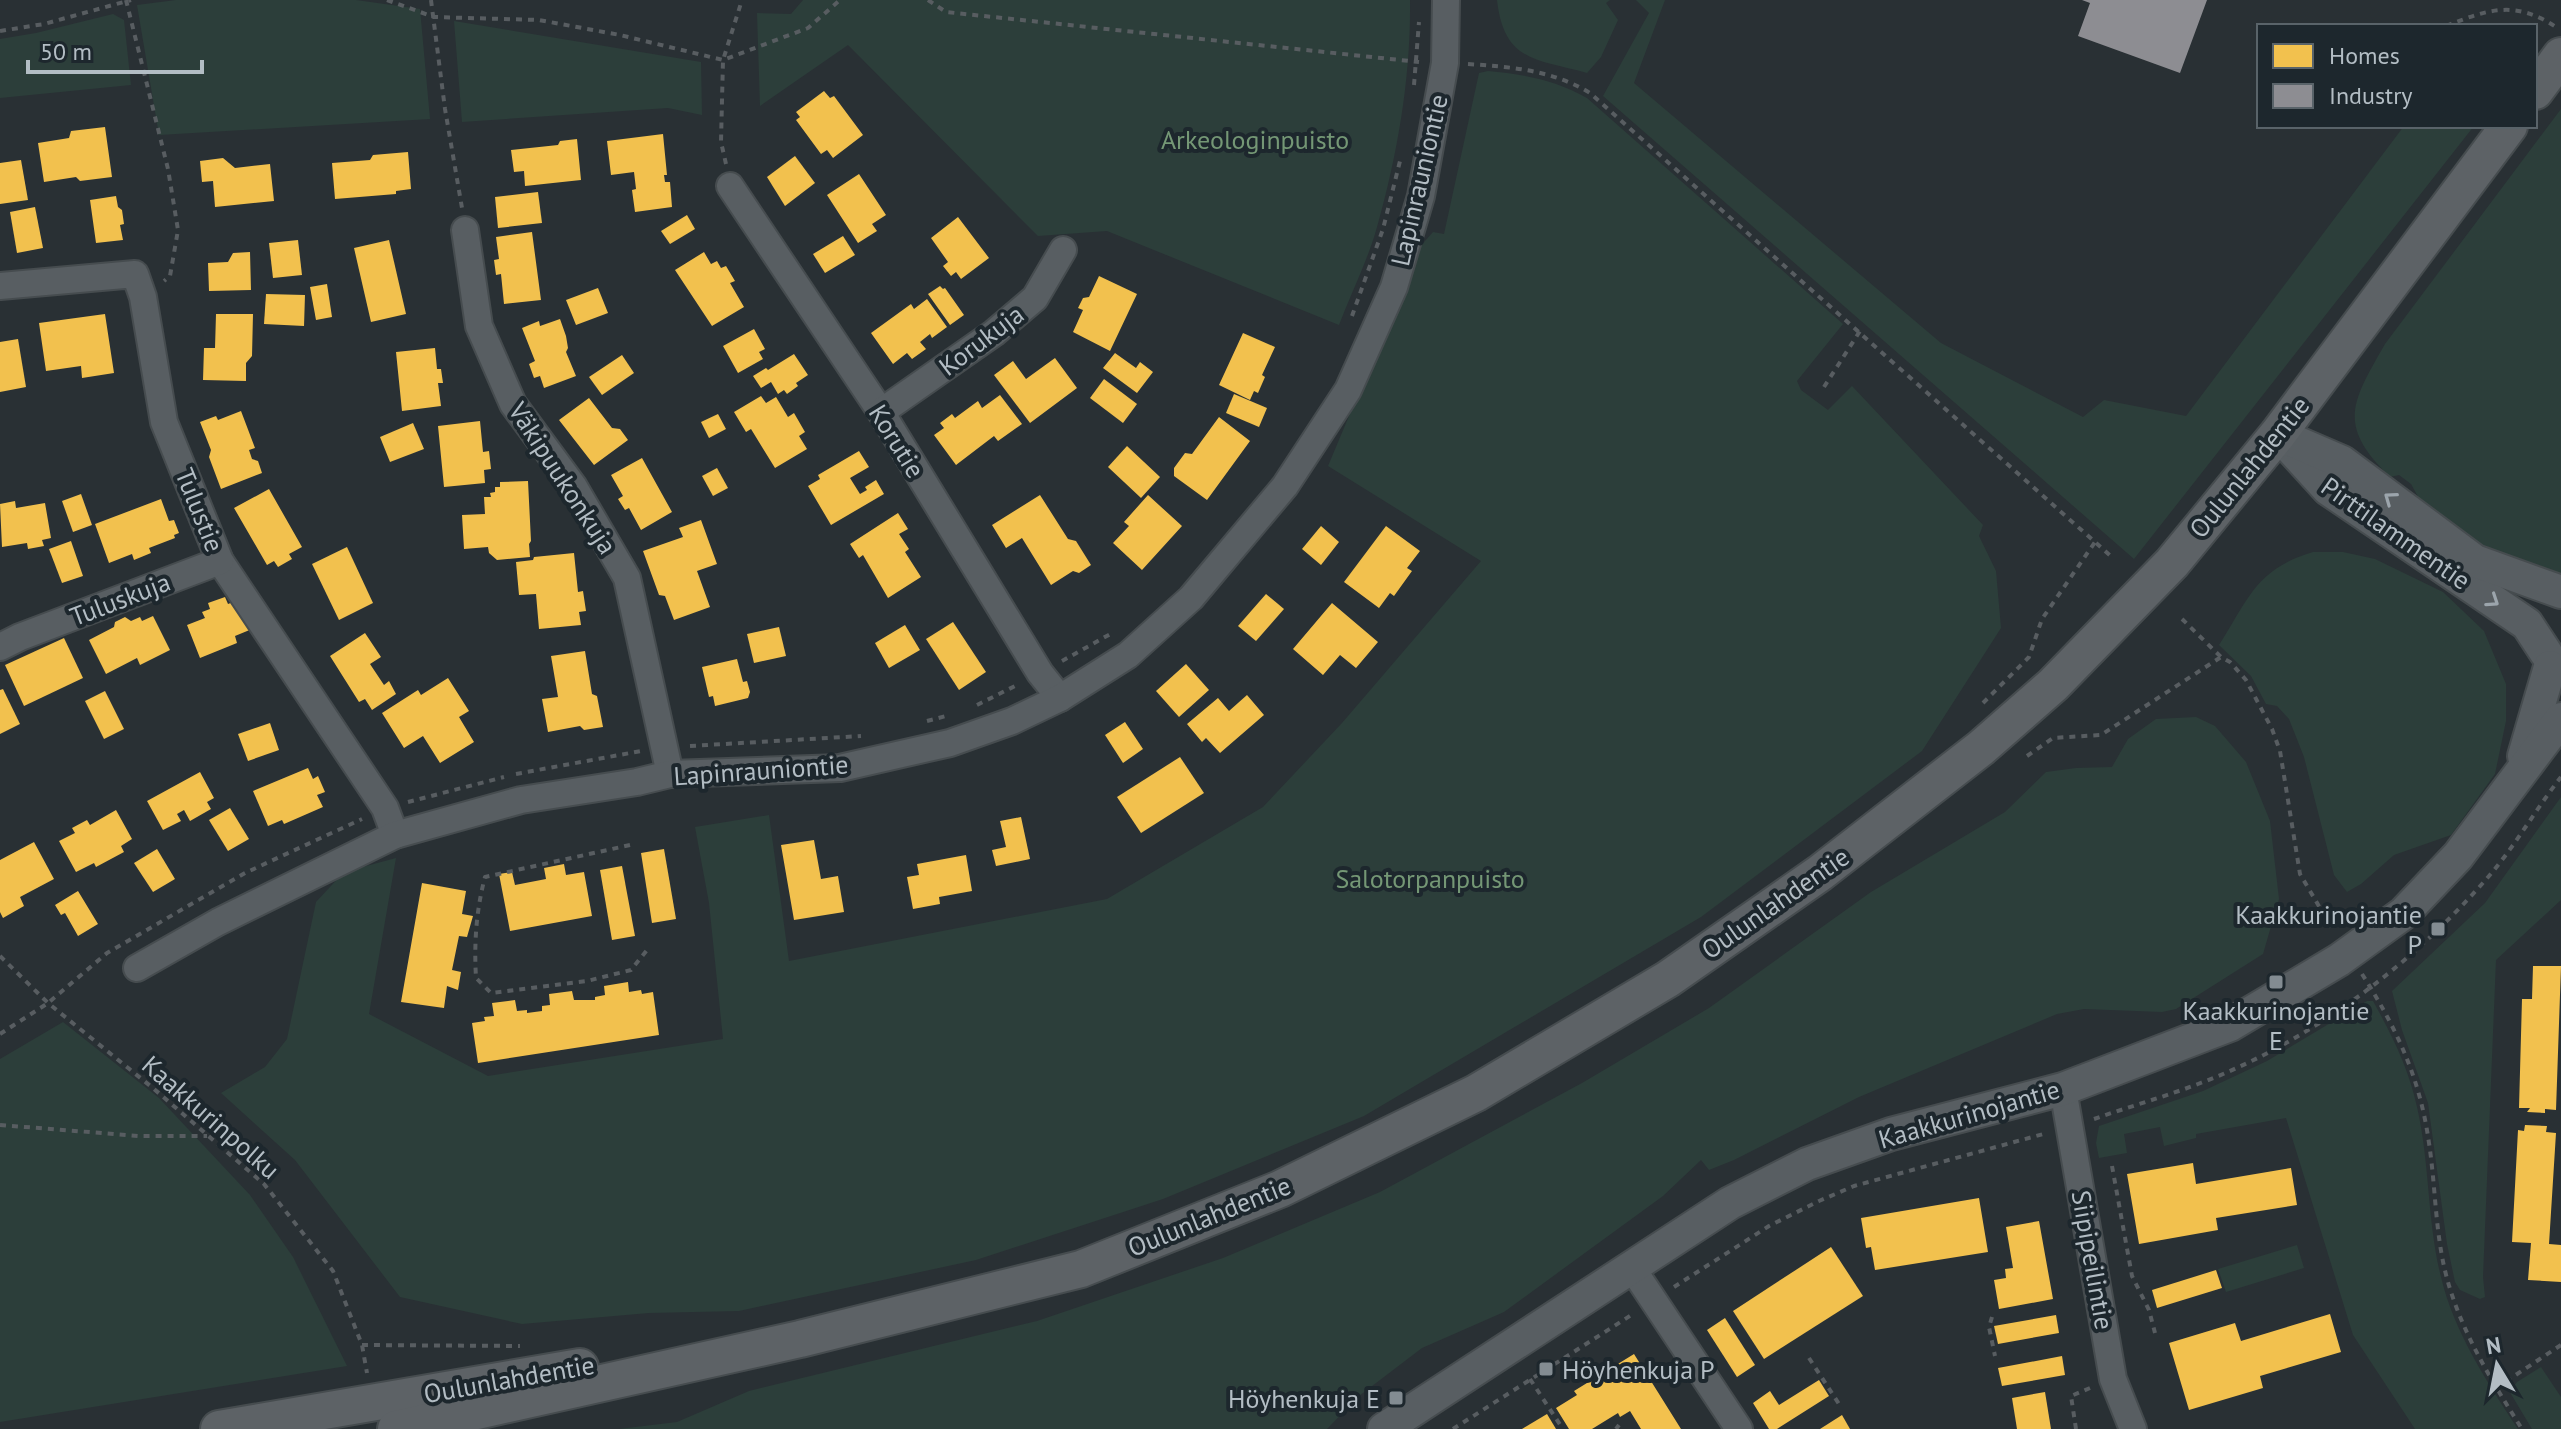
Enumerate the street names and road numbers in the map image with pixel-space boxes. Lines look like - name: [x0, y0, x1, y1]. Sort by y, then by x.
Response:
- street label: Lapinrauniontie: [1383, 91, 1455, 269]
- street label: Korukuja: [932, 297, 1030, 383]
- street label: Oulunlahdentie: [2182, 389, 2316, 545]
- street label: Väkipuukonkuja: [501, 395, 624, 560]
- street label: Korutie: [862, 398, 932, 484]
- street label: Tulustie: [168, 463, 232, 557]
- street label: Pirttilammentie: [2315, 469, 2477, 597]
- street label: Tuluskuja: [65, 565, 175, 633]
- street label: Lapinrauniontie: [672, 747, 850, 793]
- street label: Oulunlahdentie: [1695, 840, 1855, 966]
- street label: Kaakkurinpolku: [135, 1048, 287, 1186]
- street label: Kaakkurinojantie: [1875, 1072, 2063, 1156]
- street label: Oulunlahdentie: [1123, 1168, 1295, 1264]
- street label: Siipipeilintie: [2065, 1188, 2121, 1332]
- street label: Oulunlahdentie: [421, 1348, 597, 1410]

